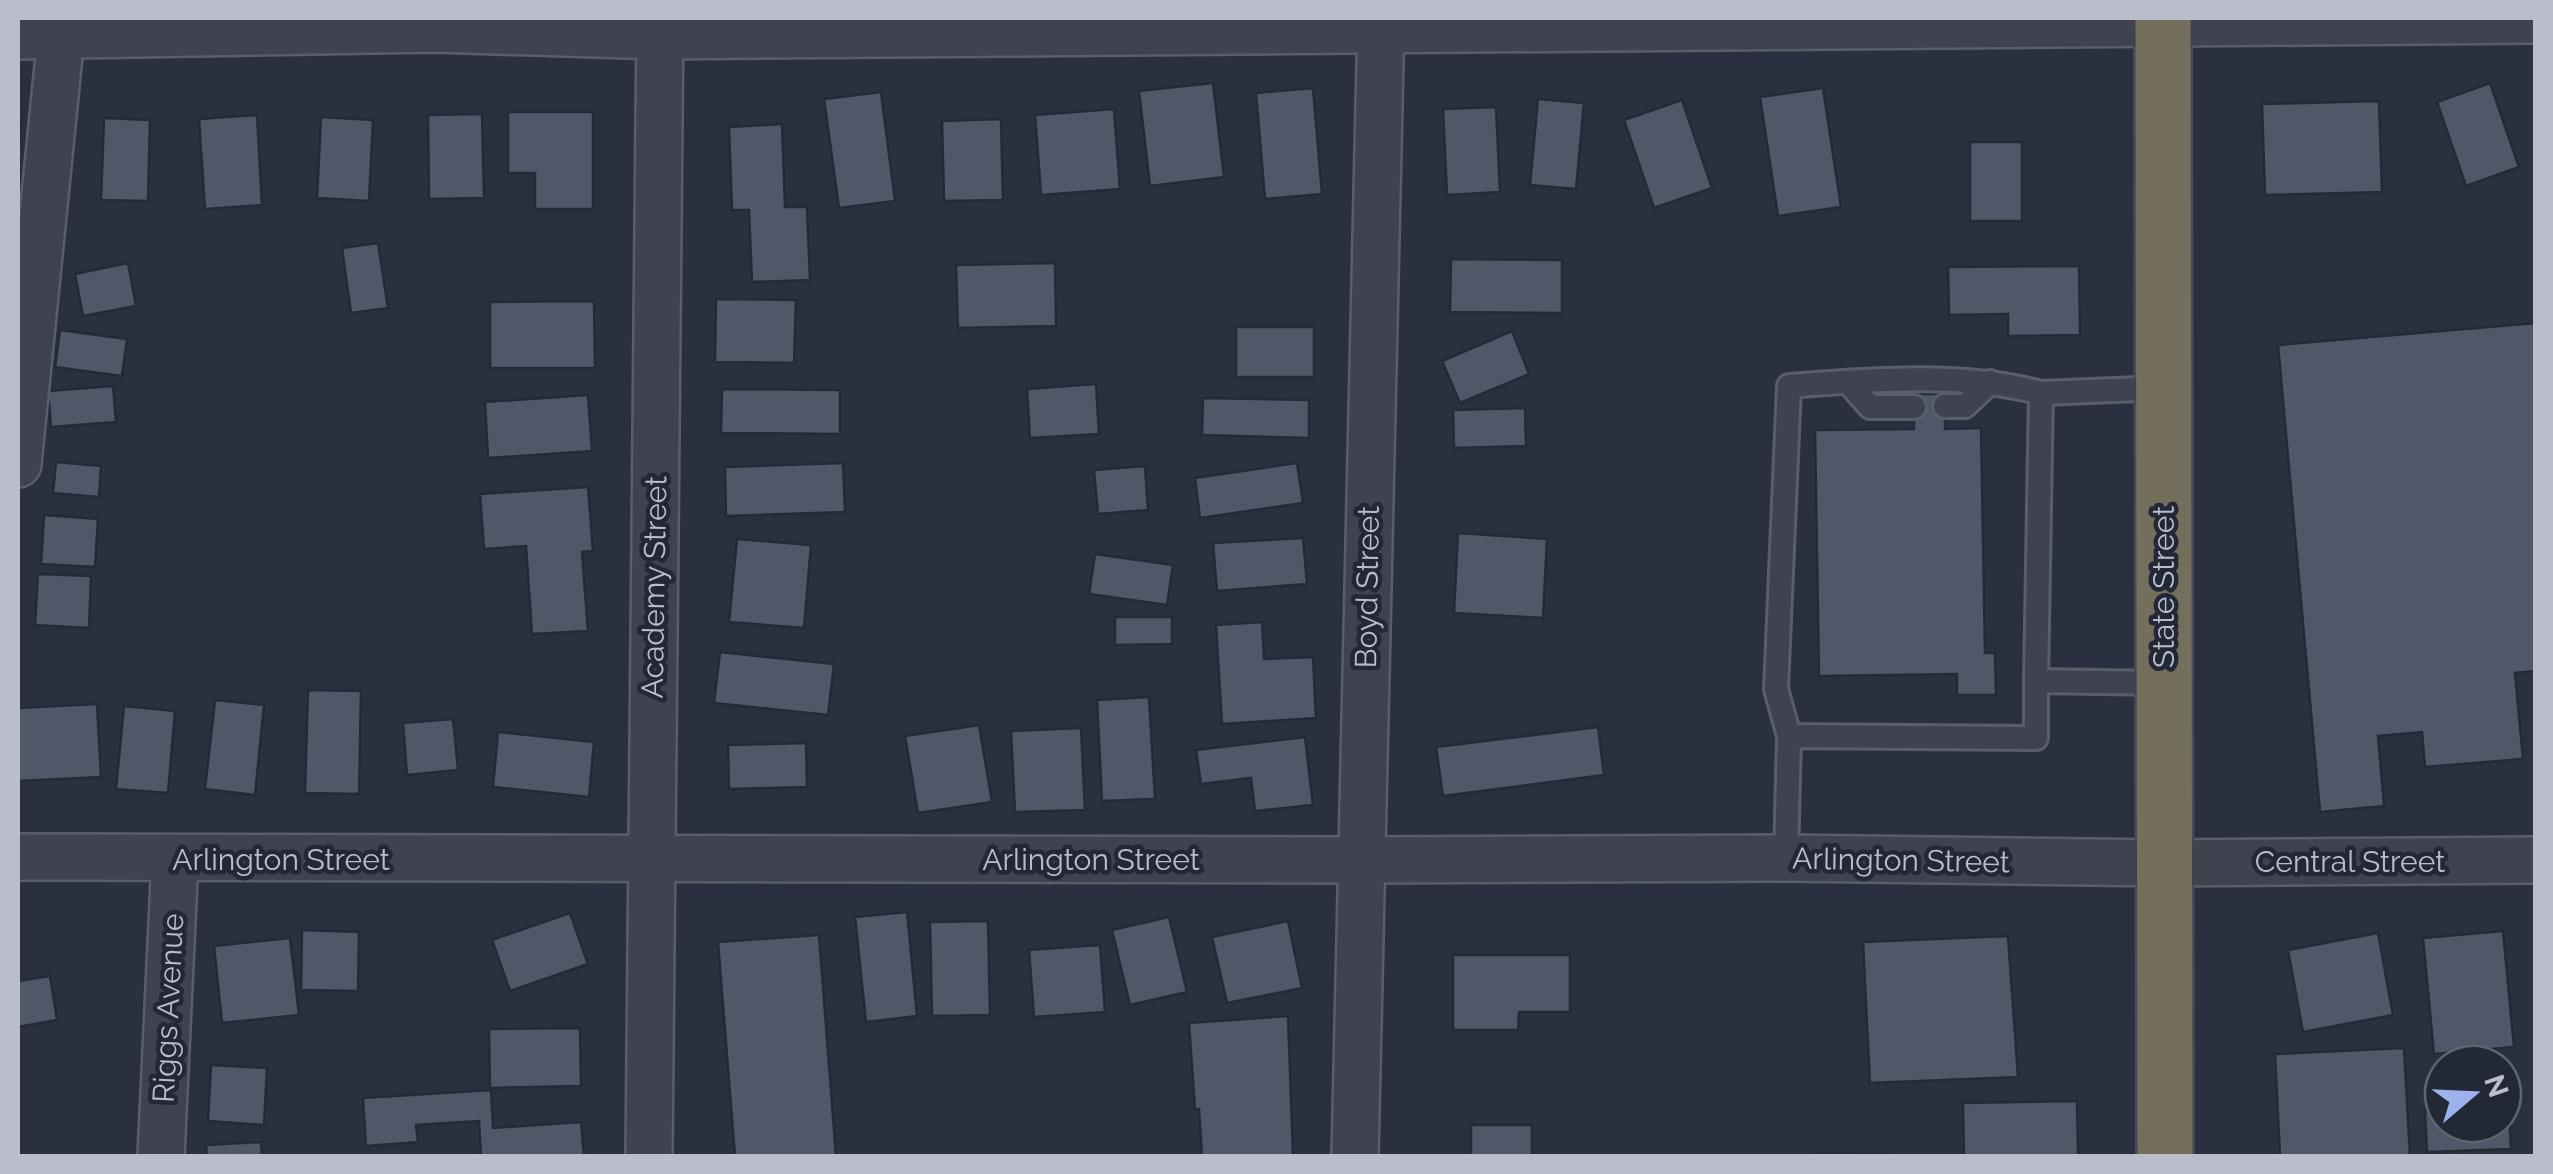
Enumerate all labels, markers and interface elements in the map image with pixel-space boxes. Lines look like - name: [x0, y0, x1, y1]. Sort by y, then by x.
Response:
- street label: Academy Street: [635, 475, 673, 699]
- street label: Boyd Street: [1348, 505, 1386, 669]
- street label: State Street: [2146, 506, 2181, 668]
- street label: Arlington Street: [1792, 841, 2010, 879]
- street label: Arlington Street: [172, 842, 390, 877]
- street label: Arlington Street: [982, 842, 1200, 877]
- street label: Central Street: [2255, 844, 2445, 879]
- street label: Riggs Avenue: [146, 912, 190, 1104]
- north arrow: [2423, 1044, 2523, 1144]
- text: N: [2477, 1071, 2515, 1102]

